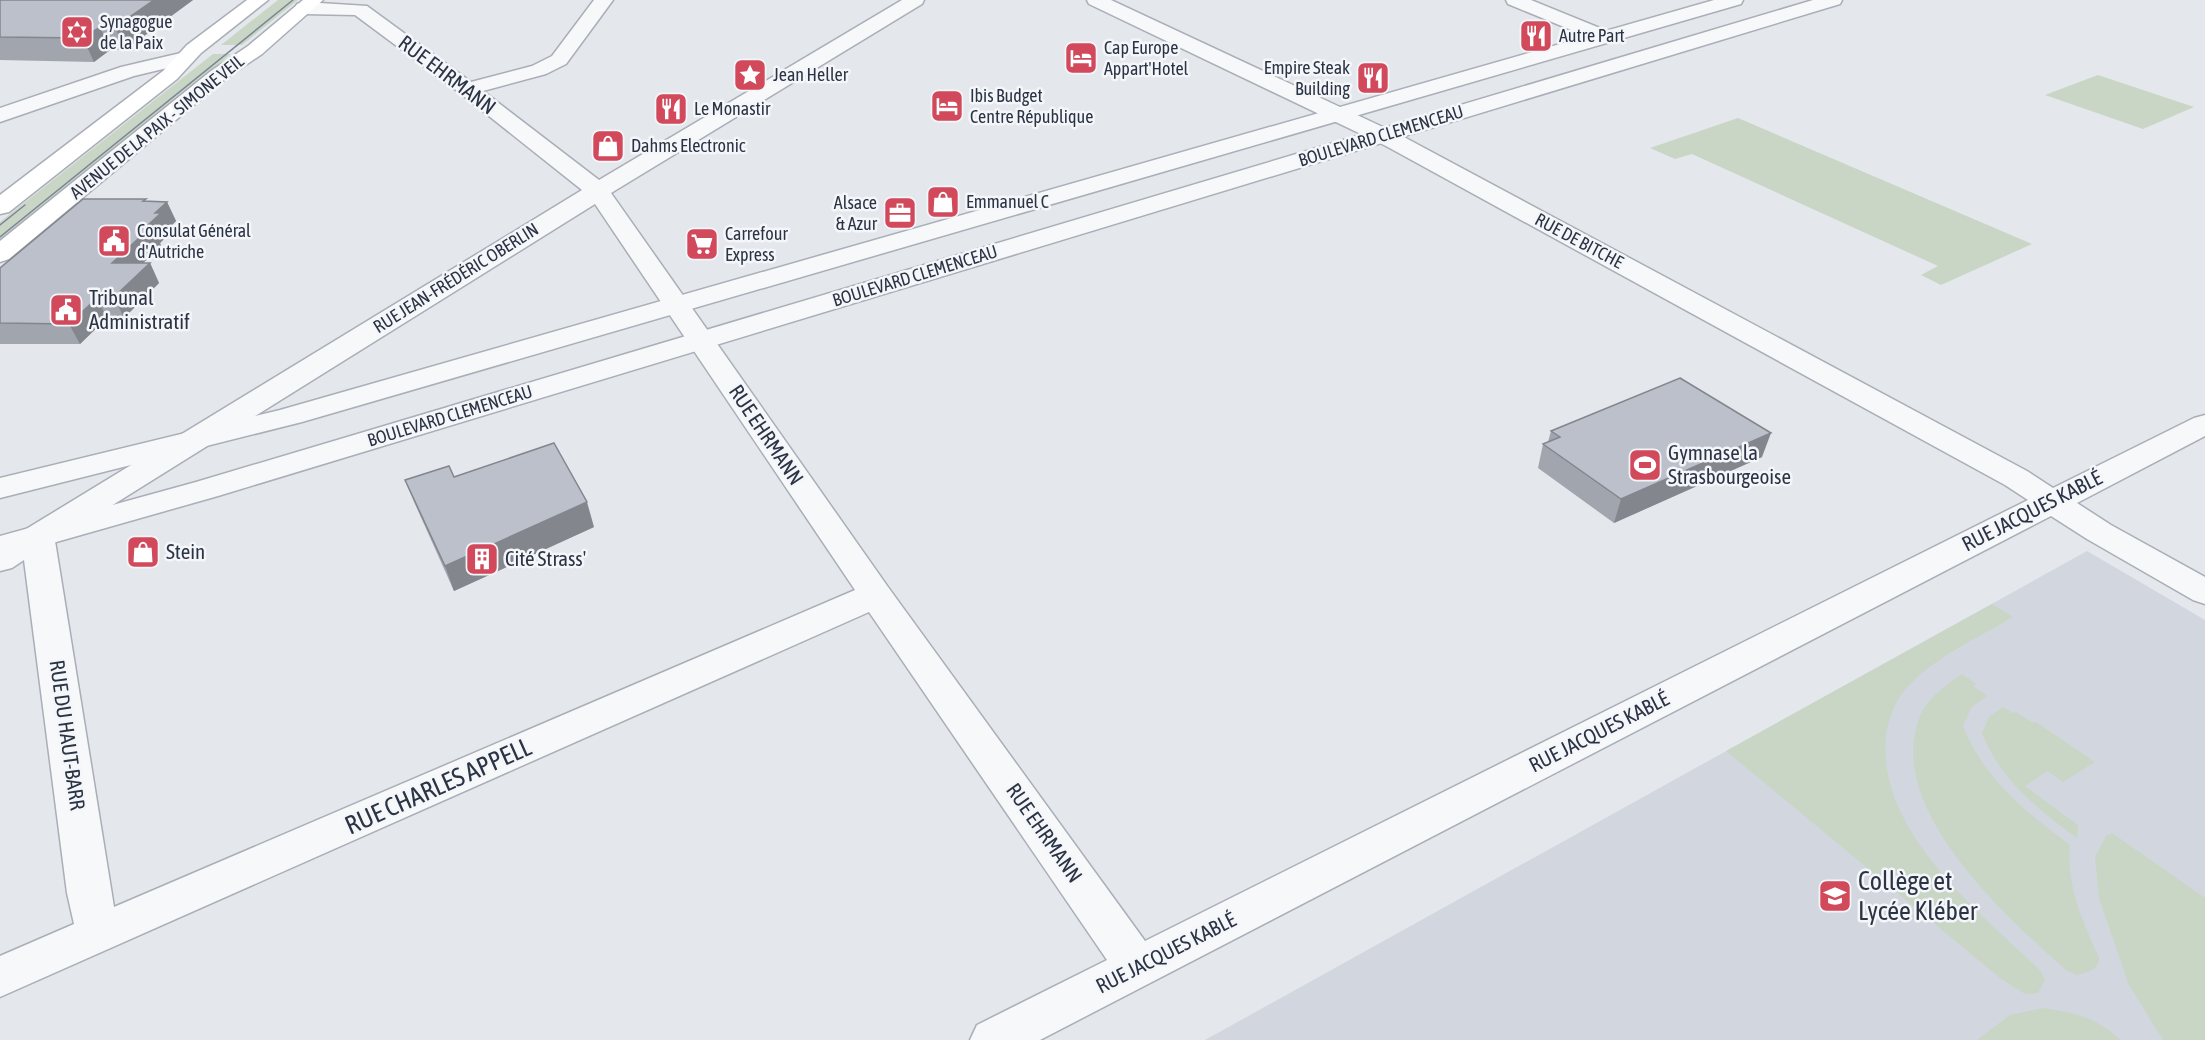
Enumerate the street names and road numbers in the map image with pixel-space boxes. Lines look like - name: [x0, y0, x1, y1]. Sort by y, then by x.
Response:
- street label: RUE EHRMANN: [394, 30, 501, 119]
- street label: AVENUE DE LA PAIX - SIMONE VEIL: [66, 50, 248, 203]
- street label: BOULEVARD CLEMENCEAU: [1296, 100, 1466, 171]
- street label: RUE DE BITCHE: [1532, 209, 1627, 273]
- street label: RUE JEAN-FRÉDÉRIC OBERLIN: [369, 218, 542, 337]
- street label: BOULEVARD CLEMENCEAU: [830, 240, 1000, 311]
- street label: BOULEVARD CLEMENCEAU: [365, 380, 535, 451]
- street label: RUE EHRMANN: [725, 380, 809, 489]
- street label: RUE JACQUES KABLÉ: [1958, 465, 2105, 556]
- street label: RUE DU HAUT-BARR: [46, 658, 90, 812]
- street label: RUE JACQUES KABLÉ: [1525, 686, 1672, 777]
- street label: RUE CHARLES APPELL: [340, 732, 536, 840]
- street label: RUE EHRMANN: [1002, 778, 1088, 887]
- street label: RUE JACQUES KABLÉ: [1092, 907, 1239, 998]

